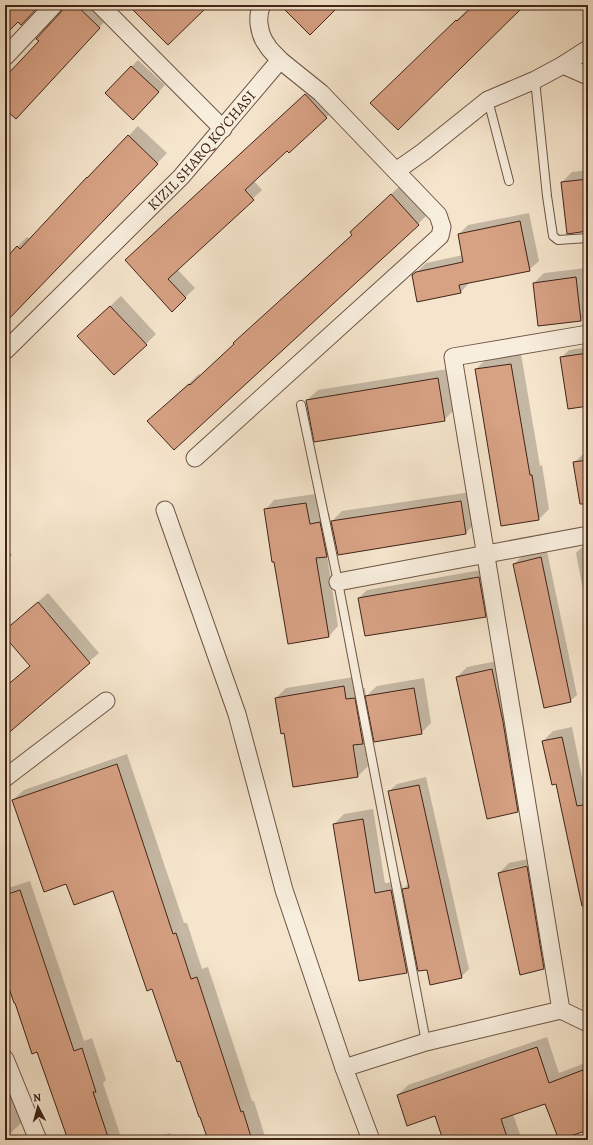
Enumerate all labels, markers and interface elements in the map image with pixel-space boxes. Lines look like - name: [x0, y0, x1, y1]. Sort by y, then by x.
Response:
- street label: KIZIL SHARQ KO'CHASI: [143, 86, 260, 215]
- north arrow: [18, 1087, 58, 1127]
- text: N: [32, 1090, 42, 1105]

